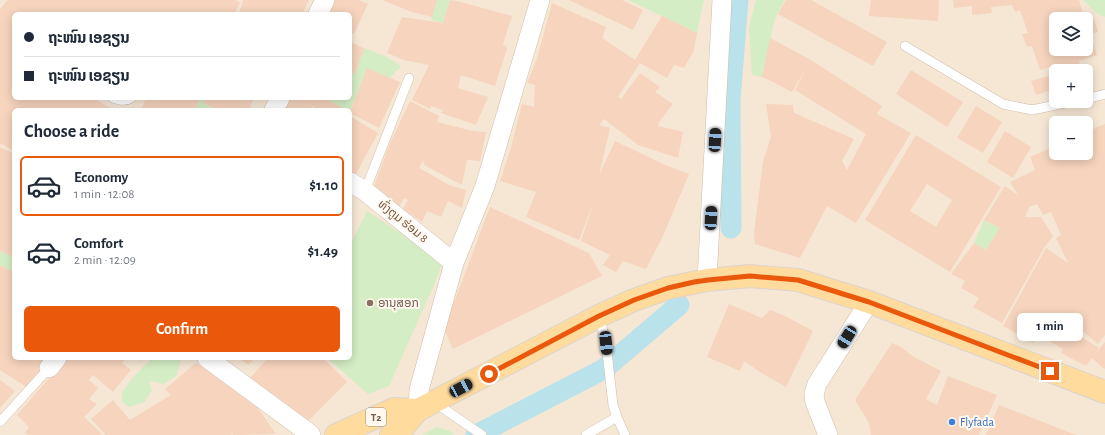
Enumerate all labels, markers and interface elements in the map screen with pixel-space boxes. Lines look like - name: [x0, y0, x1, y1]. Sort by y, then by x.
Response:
- map controls: [1049, 12, 1093, 160]
- button: layers: [1049, 12, 1093, 56]
- text: ຖະໜົນ ເອຊຽນ: [48, 31, 130, 46]
- button: +: [1049, 64, 1093, 108]
- text: ຖະໜົນ ເອຊຽນ: [48, 69, 130, 84]
- button: −: [1049, 116, 1093, 160]
- text: Choose a ride: [24, 123, 119, 141]
- car: [708, 128, 722, 152]
- icon: car: [26, 168, 62, 204]
- text: Economy: [74, 170, 128, 185]
- text: $1.10: [309, 178, 338, 193]
- text: 1 min · 12:08: [74, 188, 135, 201]
- street label: ທົ່ງຕູມ ຮ່ອມ 8: [375, 195, 432, 246]
- car: [704, 206, 718, 230]
- icon: car: [26, 234, 62, 270]
- text: Comfort: [74, 236, 123, 251]
- text: $1.49: [308, 244, 338, 259]
- text: 2 min · 12:09: [74, 254, 136, 267]
- place label: ອານຸສອກ: [378, 297, 419, 311]
- marker: ອານຸສອກ: [365, 298, 375, 308]
- button: Confirm: [24, 306, 340, 352]
- callout: 1 min: [1017, 313, 1083, 341]
- text: 1 min: [1036, 320, 1064, 333]
- car: [836, 324, 858, 350]
- car: [599, 330, 613, 356]
- route end: [1041, 362, 1059, 380]
- route start: [480, 365, 498, 383]
- car: [448, 377, 474, 399]
- road number: T2: [366, 408, 386, 426]
- place label: Flyfada: [960, 416, 995, 429]
- marker: Flyfada: [947, 417, 957, 427]

